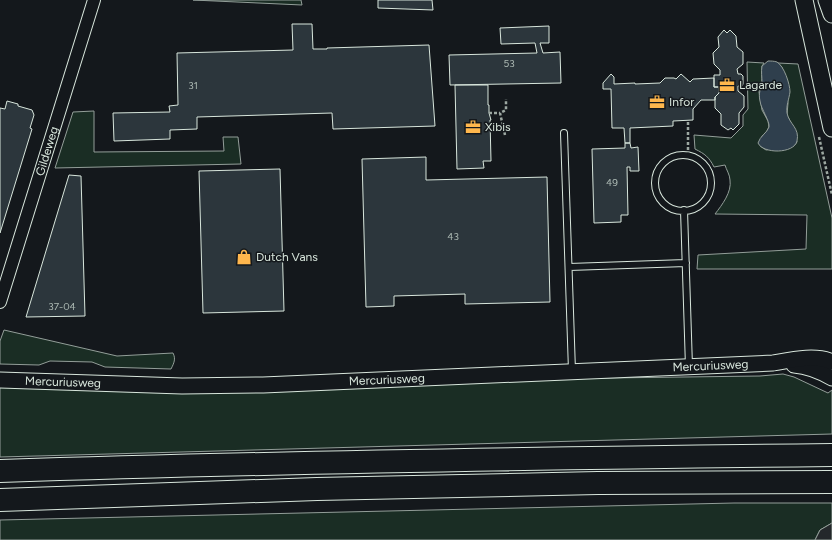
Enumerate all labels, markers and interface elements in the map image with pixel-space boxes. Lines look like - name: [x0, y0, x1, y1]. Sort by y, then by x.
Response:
- house number: 53: [503, 57, 515, 70]
- office icon: Lagarde: [718, 76, 736, 94]
- place label: Lagarde: [739, 78, 783, 92]
- house number: 31: [188, 79, 198, 92]
- office icon: Infor: [648, 93, 666, 111]
- place label: Infor: [669, 95, 694, 109]
- office icon: Xibis: [464, 118, 482, 136]
- place label: Xibis: [485, 120, 511, 134]
- street label: Gildeweg: [33, 125, 61, 178]
- house number: 49: [606, 176, 618, 189]
- house number: 43: [447, 230, 459, 243]
- shop icon: Dutch Vans: [235, 248, 253, 266]
- place label: Dutch Vans: [256, 250, 318, 264]
- house number: 37-04: [48, 300, 76, 313]
- street label: Mercuriusweg: [672, 357, 749, 374]
- street label: Mercuriusweg: [348, 371, 425, 388]
- street label: Mercuriusweg: [25, 374, 101, 390]

